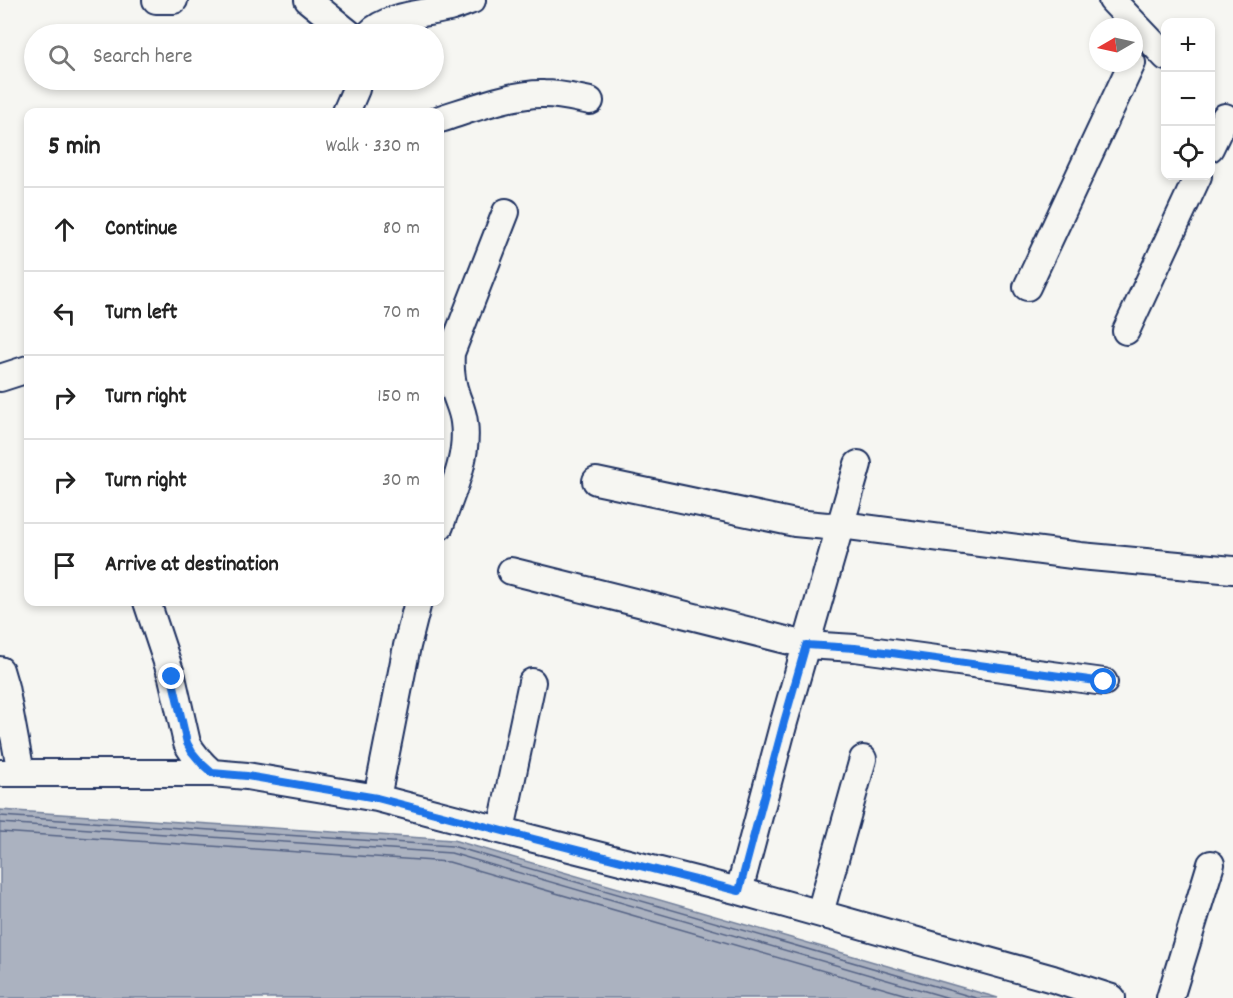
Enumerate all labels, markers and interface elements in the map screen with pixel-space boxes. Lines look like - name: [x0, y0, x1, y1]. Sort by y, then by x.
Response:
- north arrow: [1089, 18, 1143, 72]
- map controls: [1161, 18, 1215, 180]
- button: +: [1161, 18, 1215, 72]
- search box: [24, 24, 444, 90]
- icon: search: [45, 41, 78, 74]
- text: Search here: [93, 42, 192, 73]
- button: −: [1161, 72, 1215, 126]
- button: locate: [1161, 126, 1215, 180]
- text: 5 min: [48, 129, 101, 166]
- text: Walk · 330 m: [325, 133, 420, 161]
- icon: ahead: [48, 213, 81, 246]
- text: Continue: [105, 214, 177, 245]
- text: 80 m: [383, 215, 420, 243]
- icon: left: [48, 297, 81, 330]
- text: Turn left: [105, 298, 177, 329]
- text: 70 m: [383, 299, 420, 327]
- icon: right: [48, 381, 81, 414]
- text: Turn right: [105, 382, 187, 413]
- text: 150 m: [377, 383, 420, 411]
- icon: right: [48, 465, 81, 498]
- text: Turn right: [105, 466, 187, 497]
- text: 30 m: [382, 467, 420, 495]
- icon: arrive: [48, 549, 81, 582]
- text: Arrive at destination: [105, 550, 279, 581]
- route end: [158, 663, 184, 689]
- route start: [1090, 668, 1116, 694]

